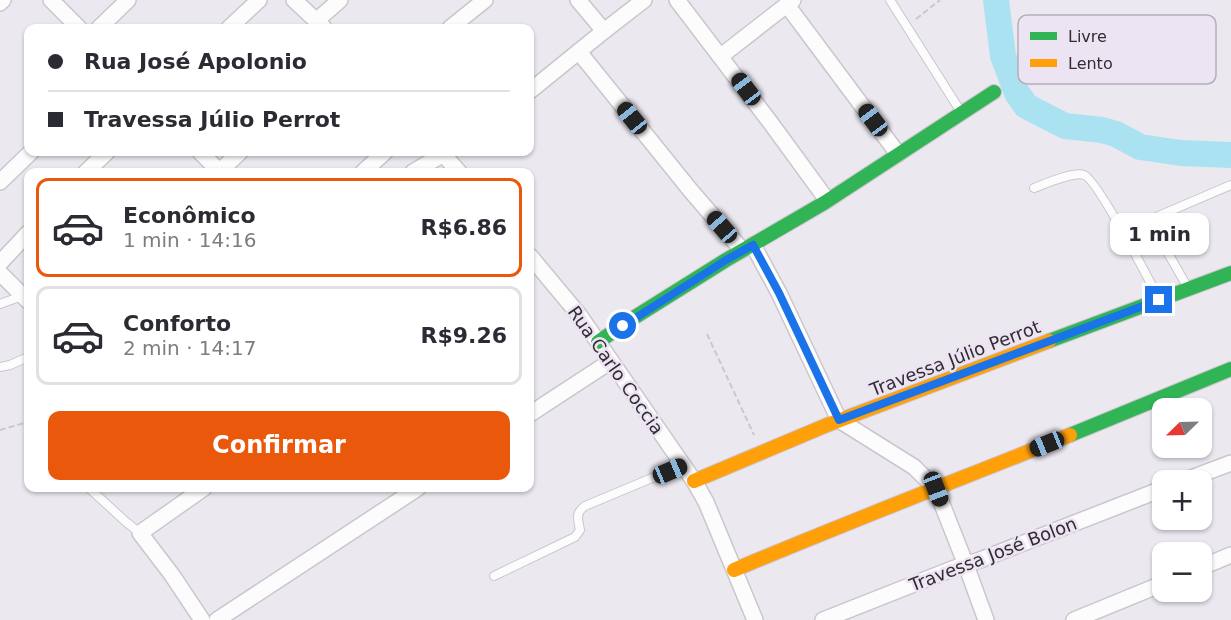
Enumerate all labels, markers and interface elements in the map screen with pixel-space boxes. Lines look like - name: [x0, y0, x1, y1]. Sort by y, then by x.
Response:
- legend: [1018, 15, 1216, 84]
- text: Livre: [1068, 27, 1107, 46]
- text: Rua José Apolonio: [84, 49, 307, 74]
- text: Lento: [1068, 54, 1113, 73]
- car: [728, 69, 764, 109]
- car: [614, 98, 650, 138]
- car: [855, 100, 891, 140]
- text: Travessa Júlio Perrot: [84, 107, 340, 132]
- icon: car: [51, 201, 105, 255]
- text: Econômico: [123, 203, 256, 228]
- car: [703, 208, 741, 246]
- callout: 1 min: [1110, 213, 1208, 255]
- text: R$6.86: [420, 215, 507, 240]
- text: 1 min: [1128, 222, 1191, 246]
- text: 1 min · 14:16: [123, 228, 257, 252]
- route end: [1145, 286, 1172, 313]
- street label: Rua Carlo Coccia: [564, 302, 668, 438]
- icon: car: [51, 309, 105, 363]
- text: Conforto: [123, 311, 231, 336]
- route start: [609, 312, 636, 339]
- street label: Travessa Júlio Perrot: [866, 316, 1043, 401]
- text: R$9.26: [420, 323, 507, 348]
- text: 2 min · 14:17: [123, 336, 257, 360]
- north arrow: [1152, 398, 1212, 458]
- map controls: [1152, 398, 1212, 602]
- button: Confirmar: [48, 411, 510, 480]
- car: [1027, 429, 1067, 459]
- car: [650, 456, 690, 486]
- car: [921, 469, 951, 509]
- button: +: [1152, 470, 1212, 530]
- street label: Travessa José Bolon: [906, 512, 1080, 596]
- button: −: [1152, 542, 1212, 602]

